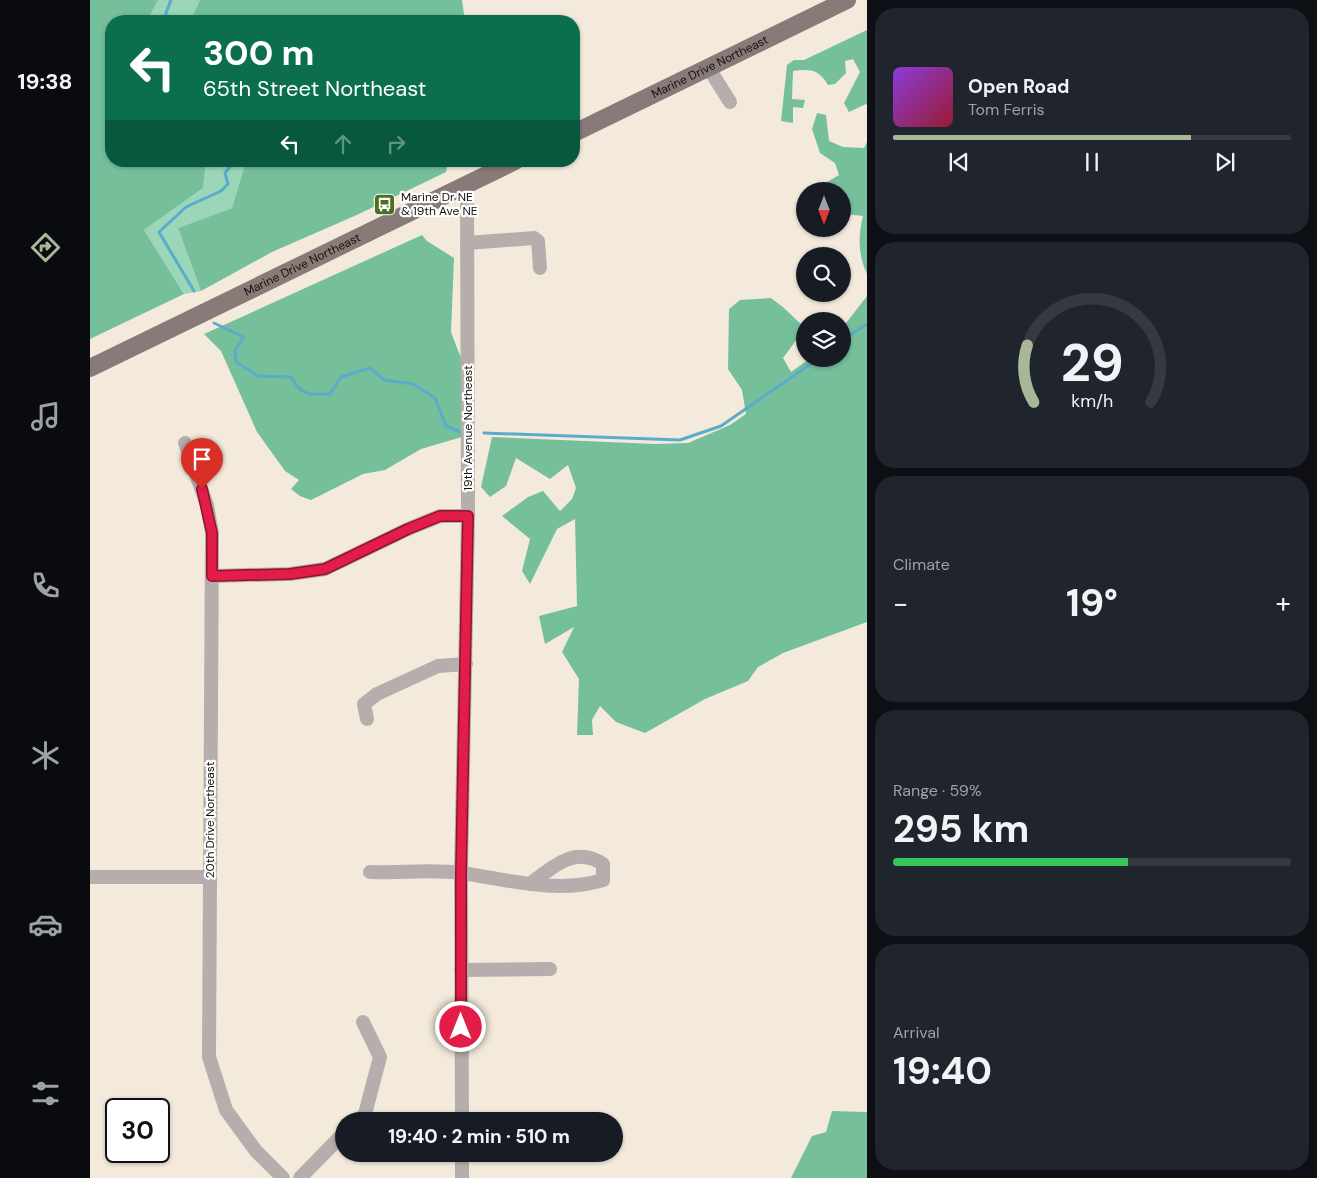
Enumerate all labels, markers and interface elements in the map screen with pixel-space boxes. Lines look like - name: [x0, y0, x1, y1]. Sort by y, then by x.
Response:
- text: 300 m: [203, 30, 315, 76]
- street label: Marine Drive Northeast: [649, 32, 771, 102]
- icon: left: [120, 35, 185, 100]
- text: 19:38: [18, 67, 72, 96]
- text: 65th Street Northeast: [203, 74, 426, 103]
- text: Open Road: [968, 74, 1070, 99]
- text: Tom Ferris: [968, 99, 1045, 120]
- icon: left: [276, 130, 304, 158]
- icon: ahead: [329, 130, 357, 158]
- icon: right: [382, 130, 410, 158]
- icon: previous: [945, 148, 973, 176]
- icon: pause: [1078, 148, 1106, 176]
- icon: next: [1211, 148, 1239, 176]
- north arrow: [796, 182, 851, 238]
- map controls: [796, 182, 851, 367]
- place label: Marine Dr NE & 19th Ave NE: [401, 189, 478, 219]
- bus stop icon: Marine Dr NE & 19th Ave NE: [373, 192, 397, 216]
- street label: Marine Drive Northeast: [241, 229, 363, 300]
- icon: directions: [28, 230, 63, 265]
- button: search: [796, 247, 851, 302]
- button: layers: [796, 312, 851, 367]
- text: 29: [1061, 329, 1123, 397]
- street label: 19th Avenue Northeast: [460, 365, 476, 491]
- text: km/h: [1071, 389, 1113, 413]
- icon: music: [28, 399, 63, 434]
- pin: [181, 438, 223, 489]
- icon: arrive: [188, 445, 216, 473]
- text: Climate: [893, 554, 950, 575]
- icon: phone: [28, 568, 63, 603]
- text: 19°: [1066, 578, 1118, 628]
- text: −: [893, 585, 908, 622]
- text: +: [1276, 585, 1291, 622]
- icon: climate: [28, 738, 63, 773]
- street label: 20th Drive Northeast: [202, 761, 218, 878]
- text: Range · 59%: [893, 780, 981, 801]
- text: 295 km: [893, 804, 1029, 854]
- icon: car: [28, 907, 63, 942]
- position arrow: [434, 1000, 486, 1052]
- text: Arrival: [893, 1022, 940, 1043]
- text: 19:40: [893, 1046, 992, 1096]
- icon: filters: [28, 1076, 63, 1111]
- speed limit sign: 30: [105, 1098, 170, 1163]
- text: 19:40 · 2 min · 510 m: [388, 1124, 570, 1149]

